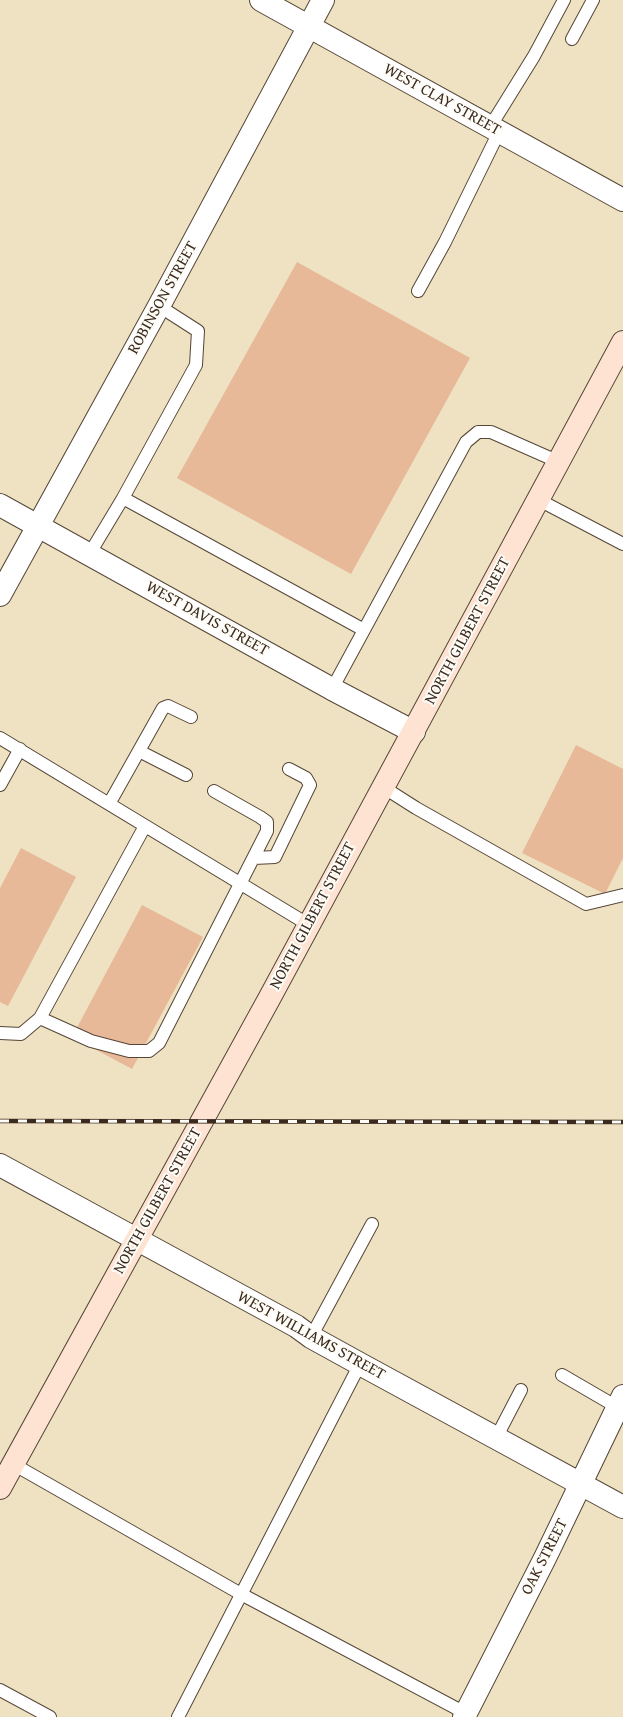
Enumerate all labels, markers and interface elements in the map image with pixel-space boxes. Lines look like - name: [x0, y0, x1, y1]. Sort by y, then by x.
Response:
- street label: WEST CLAY STREET: [380, 60, 504, 140]
- street label: ROBINSON STREET: [124, 238, 202, 358]
- street label: NORTH GILBERT STREET: [421, 554, 515, 708]
- street label: WEST DAVIS STREET: [142, 577, 272, 661]
- street label: NORTH GILBERT STREET: [266, 839, 360, 993]
- street label: NORTH GILBERT STREET: [110, 1125, 206, 1277]
- street label: WEST WILLIAMS STREET: [234, 1287, 388, 1385]
- street label: OAK STREET: [518, 1516, 572, 1598]

